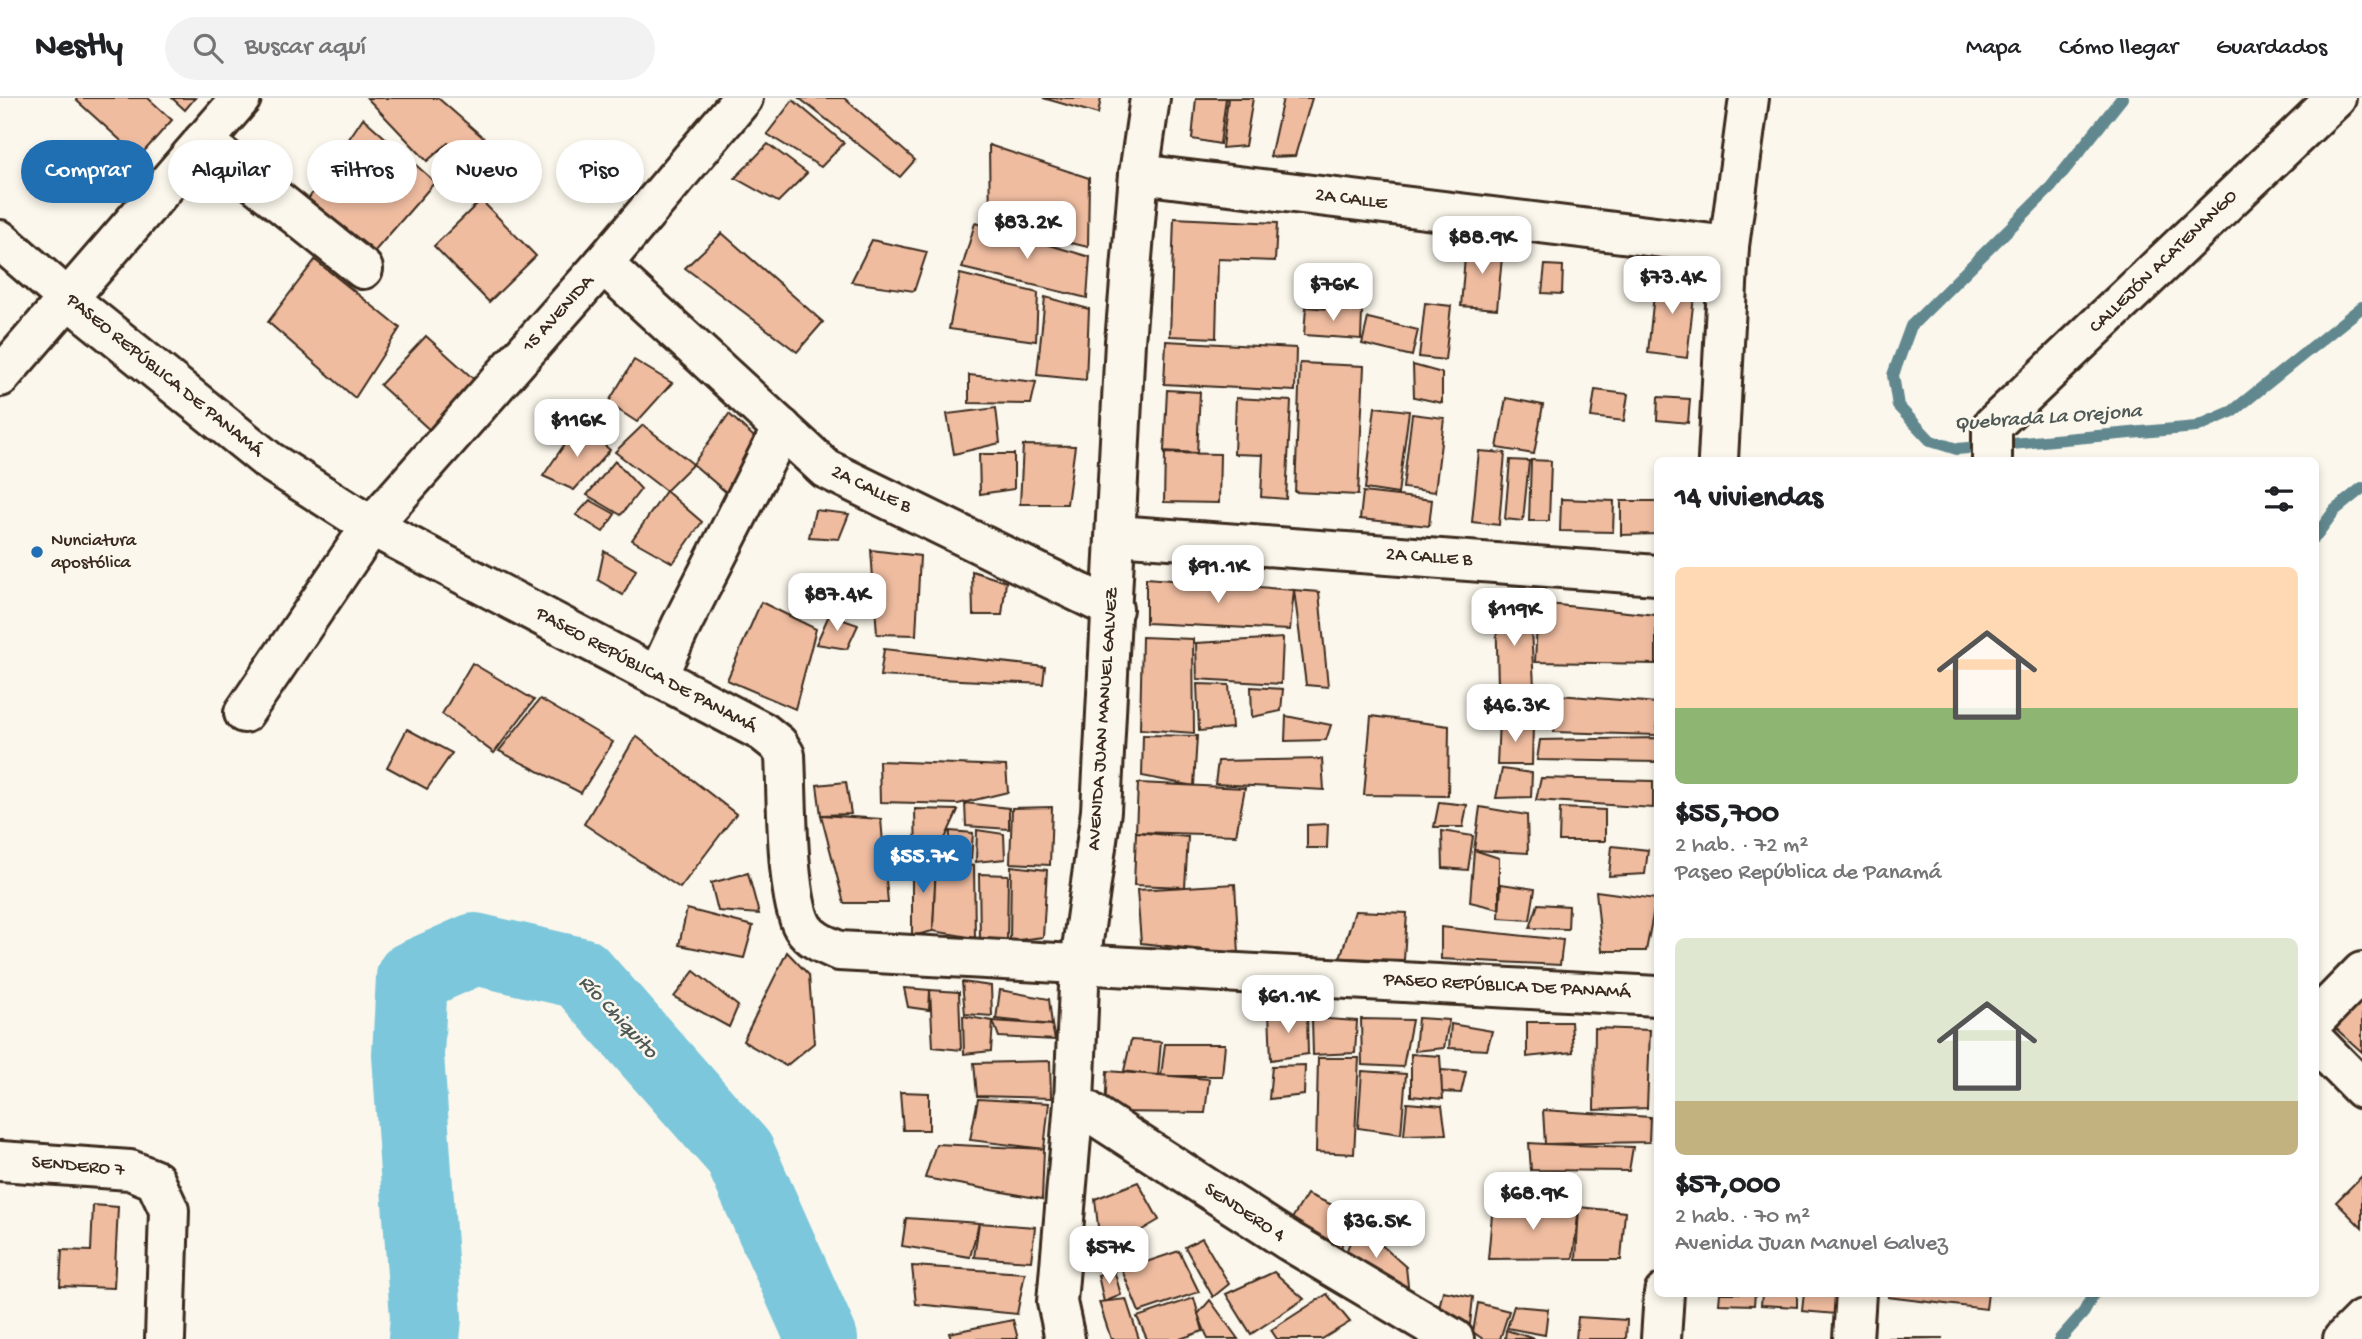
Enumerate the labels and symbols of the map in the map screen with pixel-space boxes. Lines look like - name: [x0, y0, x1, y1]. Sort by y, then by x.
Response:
- street label: 2A CALLE: [1314, 184, 1389, 216]
- street label: CALLEJÓN ACATENANGO: [2085, 185, 2243, 339]
- pin: $83.2K: [970, 202, 1084, 261]
- pin: $88.9K: [1425, 216, 1539, 276]
- pin: $73.4K: [1615, 256, 1729, 316]
- pin: $76K: [1292, 264, 1374, 323]
- street label: 15 AVENIDA: [518, 269, 601, 358]
- street label: PASEO REPÚBLICA DE PANAMÁ: [60, 289, 269, 464]
- pin: $116K: [528, 400, 626, 459]
- water label: Quebrada La Orejona: [1953, 400, 2144, 438]
- street label: 2A CALLE B: [827, 461, 916, 520]
- place label: Nunciatura apostólica: [51, 530, 138, 575]
- marker: Nunciatura apostólica: [29, 544, 45, 560]
- street label: 2A CALLE B: [1385, 544, 1474, 573]
- pin: $91.1K: [1161, 546, 1275, 605]
- pin: $87.4K: [780, 574, 894, 633]
- street label: AVENIDA JUAN MANUEL GALVEZ: [1083, 586, 1125, 851]
- pin: $119K: [1465, 588, 1563, 648]
- street label: PASEO REPÚBLICA DE PANAMÁ: [531, 602, 762, 740]
- pin: $46.3K: [1458, 684, 1572, 744]
- pin: $55.7K: [866, 836, 980, 895]
- street label: PASEO REPÚBLICA DE PANAMÁ: [1382, 969, 1633, 1005]
- water label: Río Chiquito: [572, 971, 663, 1066]
- pin: $61.1K: [1231, 976, 1345, 1035]
- street label: SENDERO 7: [31, 1151, 126, 1183]
- pin: $68.9K: [1476, 1172, 1590, 1232]
- street label: SENDERO 4: [1199, 1178, 1289, 1248]
- pin: $36.5K: [1319, 1200, 1433, 1260]
- pin: $57K: [1068, 1226, 1150, 1286]

